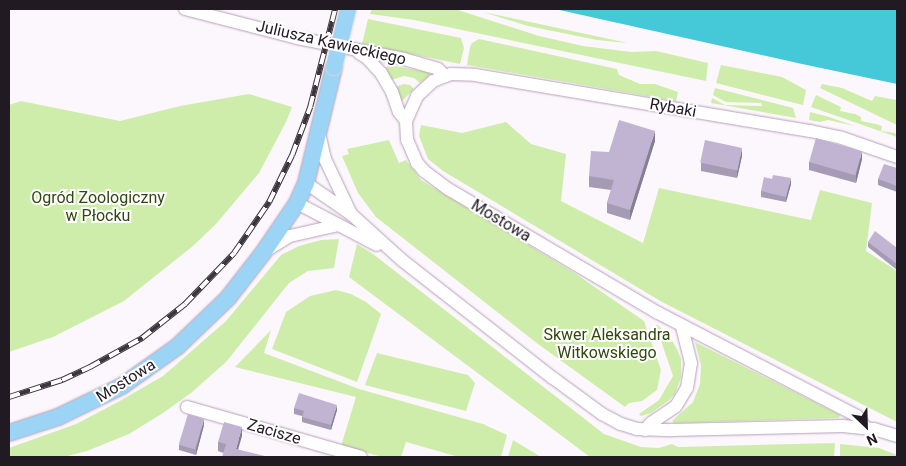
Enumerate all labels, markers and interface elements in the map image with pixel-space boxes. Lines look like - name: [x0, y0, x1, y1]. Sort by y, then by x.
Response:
- street label: Juliusza Kawieckiego: [254, 16, 408, 70]
- street label: Rybaki: [648, 94, 698, 122]
- park label: Ogród Zoologiczny w Płocku: [31, 188, 165, 226]
- street label: Mostowa: [468, 196, 534, 246]
- park label: Skwer Aleksandra Witkowskiego: [543, 325, 671, 363]
- street label: Mostowa: [93, 355, 159, 407]
- north arrow: [841, 401, 891, 451]
- street label: Zacisze: [245, 415, 303, 449]
- text: N: [864, 430, 880, 449]

